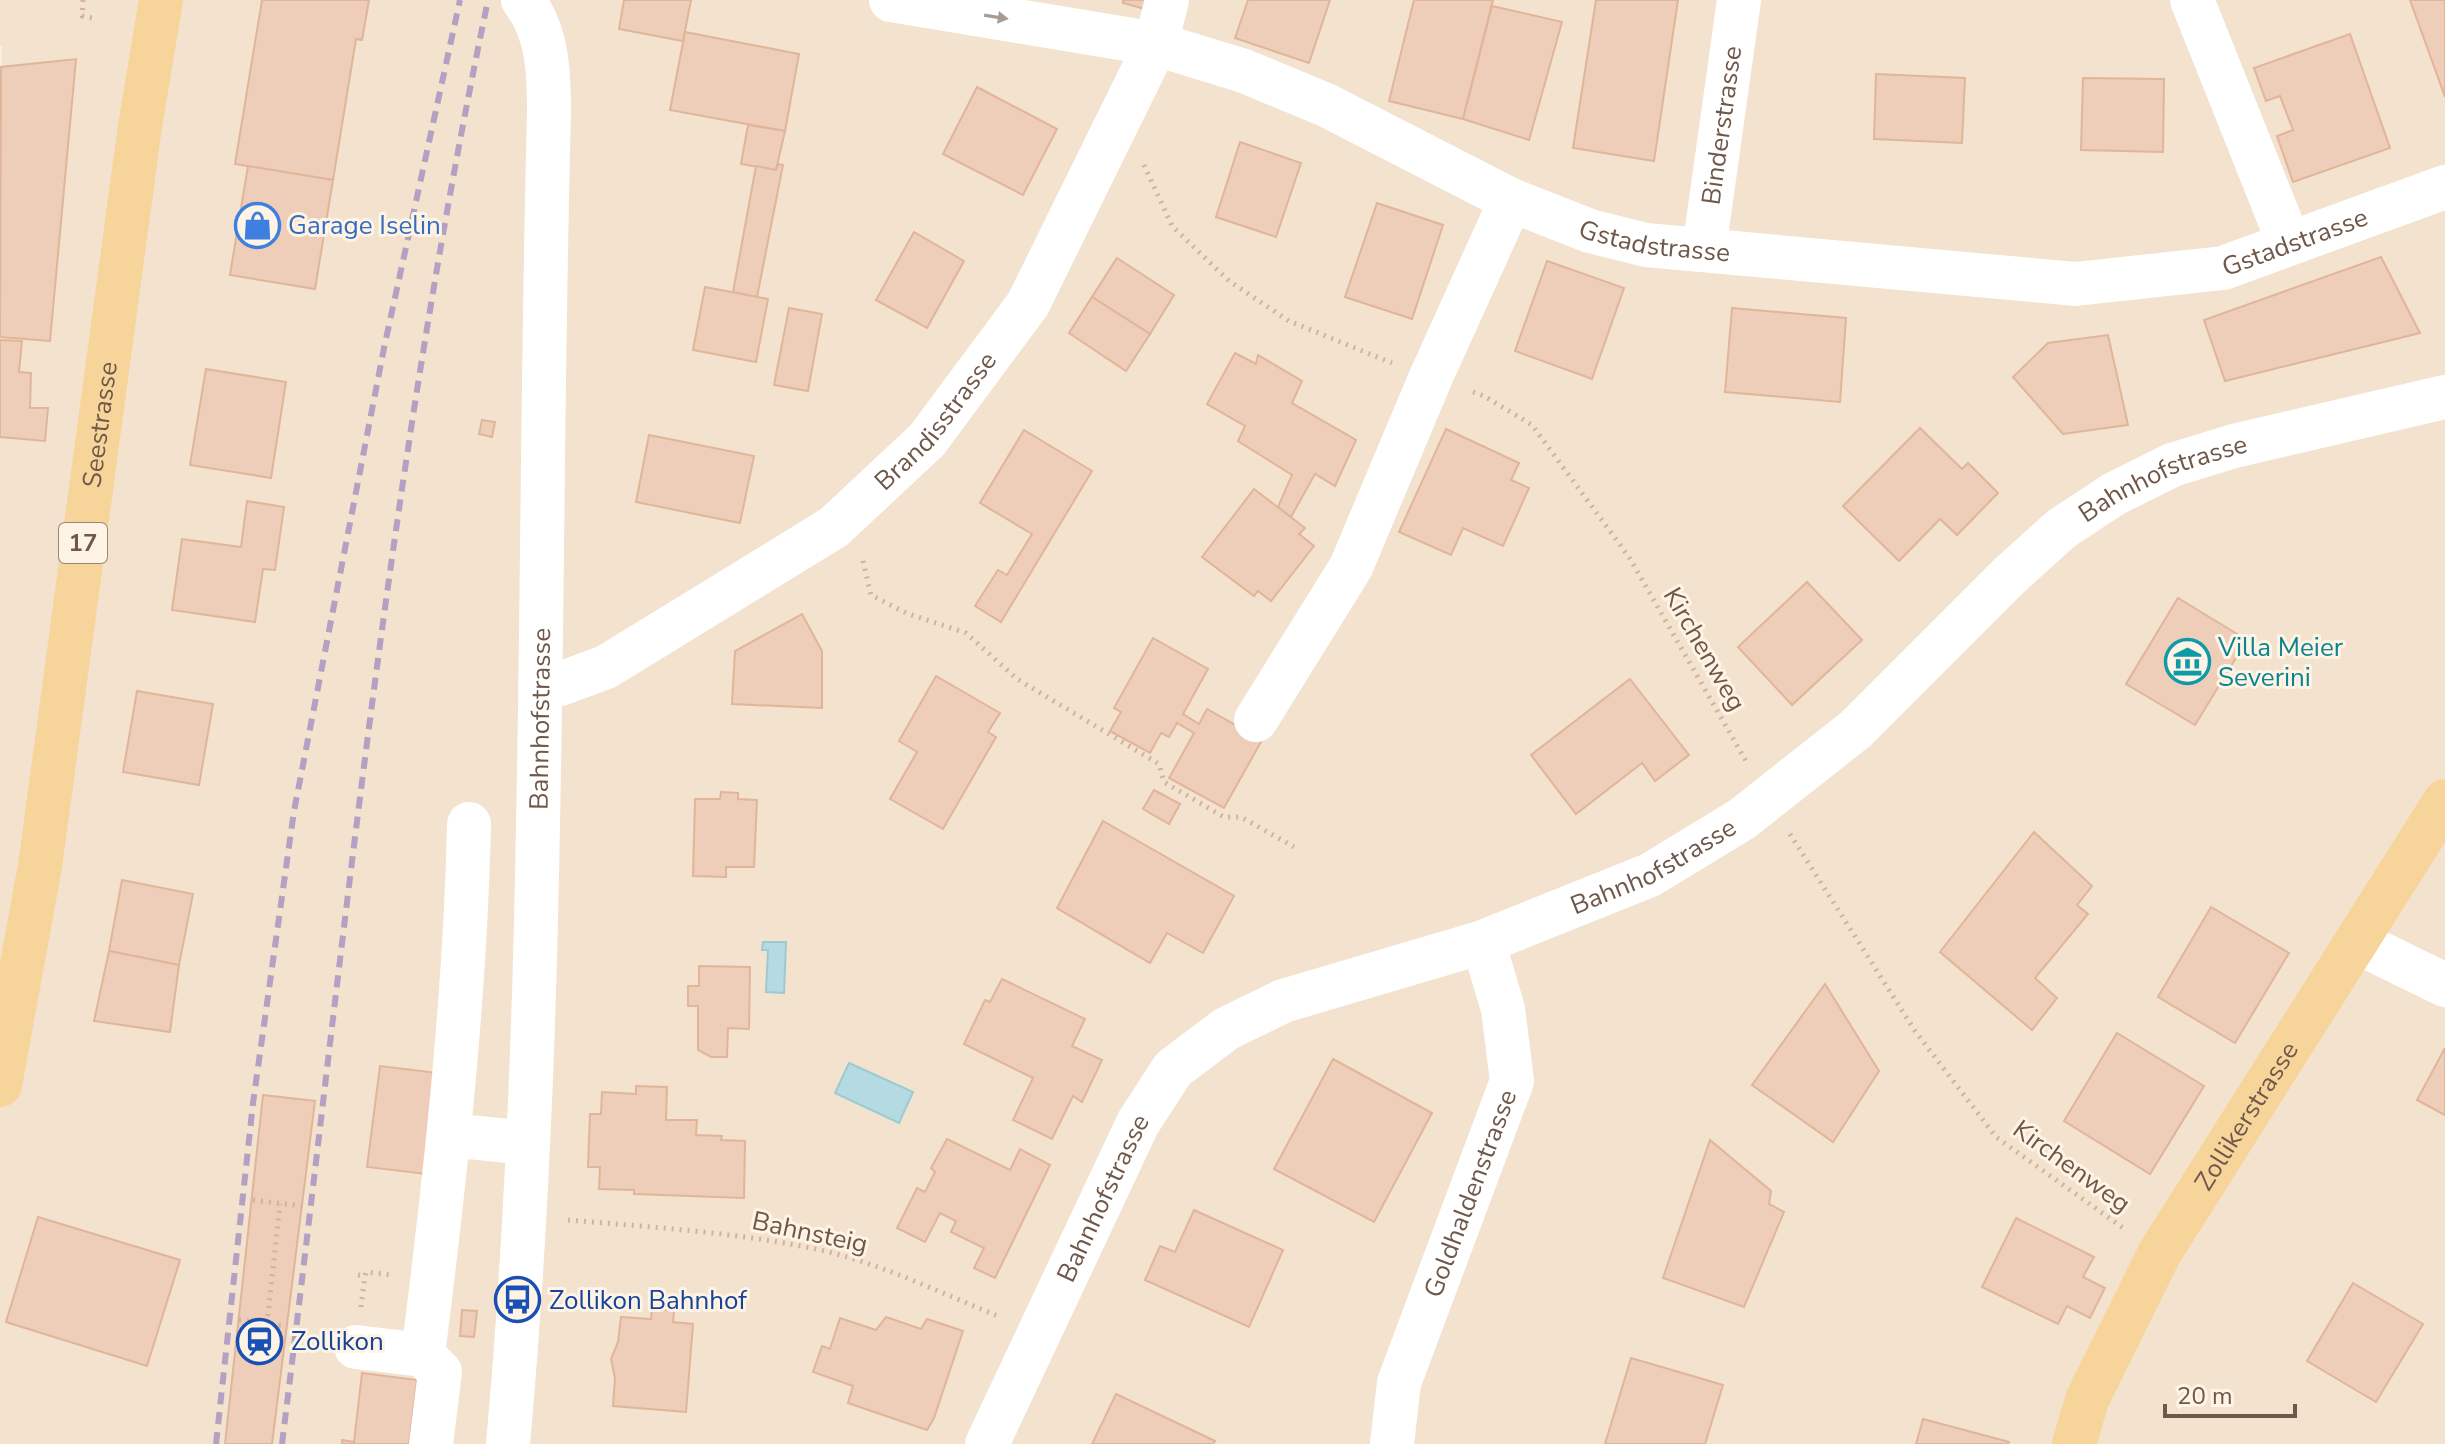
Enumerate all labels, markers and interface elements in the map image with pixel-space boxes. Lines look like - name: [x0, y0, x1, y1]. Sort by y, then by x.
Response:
- one-way arrow: [983, 11, 1008, 24]
- street label: Binderstrasse: [1694, 44, 1750, 207]
- street label: Gstadstrasse: [2217, 200, 2373, 285]
- shop icon: Garage Iselin: [233, 201, 281, 249]
- place label: Garage Iselin: [288, 208, 441, 243]
- street label: Gstadstrasse: [1574, 211, 1732, 271]
- street label: Brandisstrasse: [867, 345, 1005, 498]
- street label: Seestrasse: [74, 359, 126, 490]
- street label: Bahnhofstrasse: [2072, 427, 2251, 531]
- road number: 17: [59, 523, 107, 563]
- street label: Kirchenweg: [1655, 581, 1754, 718]
- street label: Bahnhofstrasse: [521, 628, 559, 810]
- place label: Villa Meier Severini: [2217, 630, 2344, 695]
- museum icon: Villa Meier Severini: [2163, 638, 2211, 686]
- street label: Bahnhofstrasse: [1565, 810, 1743, 923]
- street label: Zollikerstrasse: [2186, 1035, 2307, 1197]
- street label: Goldhaldenstrasse: [1416, 1085, 1525, 1302]
- street label: Bahnhofstrasse: [1049, 1107, 1158, 1288]
- street label: Kirchenweg: [2006, 1112, 2138, 1221]
- street label: Bahnsteig: [749, 1203, 871, 1262]
- bus stop icon: Zollikon Bahnhof: [494, 1276, 542, 1324]
- place label: Zollikon Bahnhof: [549, 1283, 747, 1318]
- station icon: Zollikon: [236, 1317, 284, 1365]
- place label: Zollikon: [291, 1324, 384, 1359]
- scale bar: [2165, 1368, 2295, 1418]
- text: 20 m: [2177, 1380, 2233, 1412]

